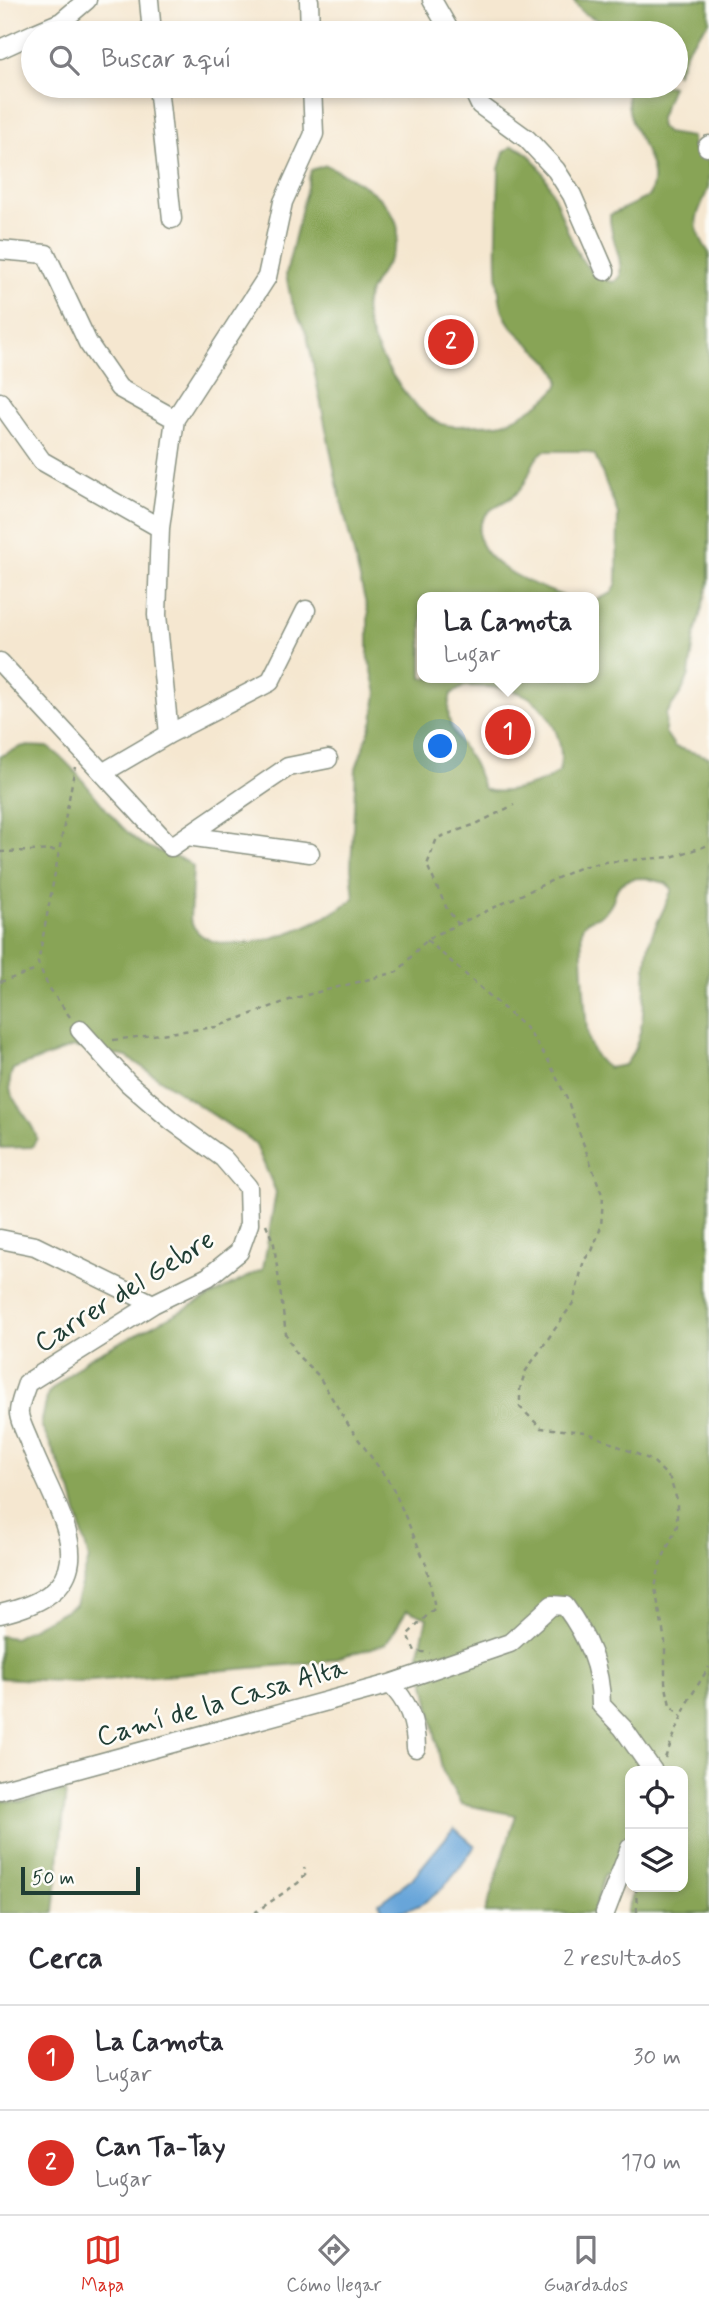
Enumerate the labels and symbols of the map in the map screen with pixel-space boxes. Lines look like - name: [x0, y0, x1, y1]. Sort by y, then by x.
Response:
- pin: 2: [428, 316, 474, 368]
- pin: 1: [485, 706, 531, 758]
- your location: [423, 729, 457, 763]
- street label: Carrer del Gebre: [28, 1222, 222, 1362]
- street label: Camí de la Casa Alta: [92, 1649, 352, 1756]
- scale bar: [21, 1864, 140, 1896]

